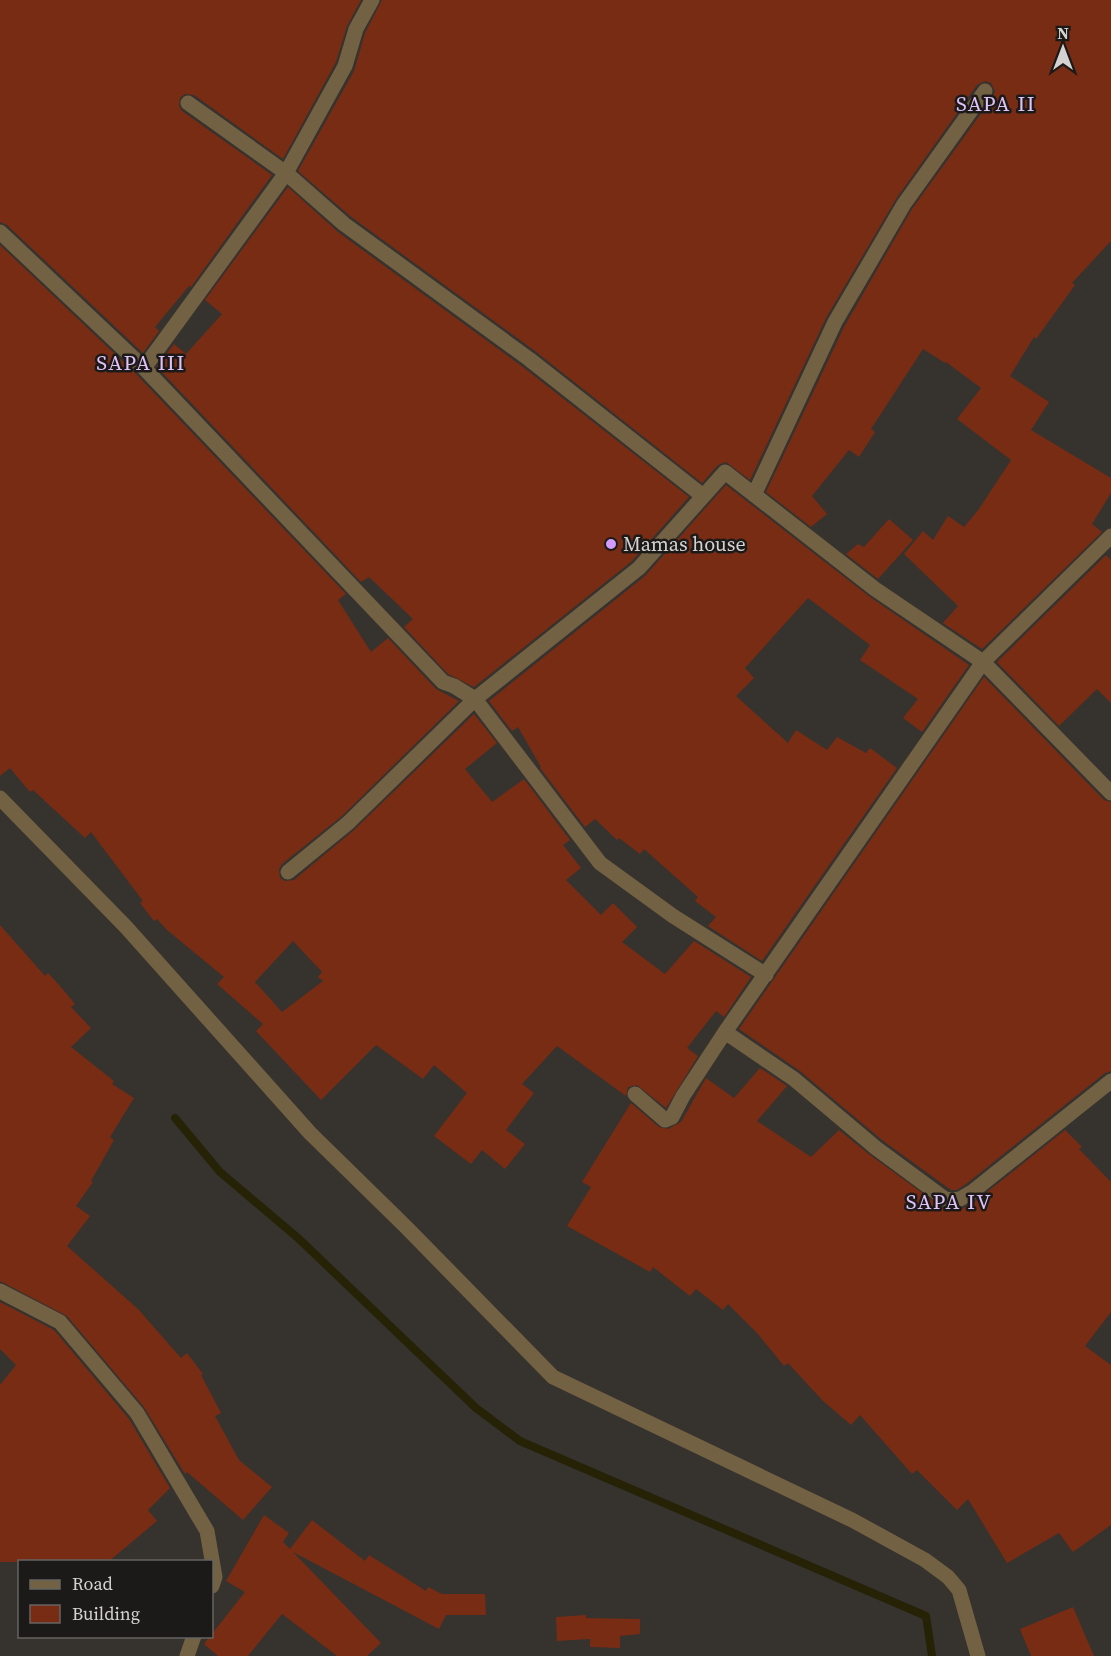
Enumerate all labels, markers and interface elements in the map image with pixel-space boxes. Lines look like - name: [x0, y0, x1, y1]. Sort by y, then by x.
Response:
- north arrow: [1033, 18, 1093, 78]
- text: N: [1057, 22, 1069, 44]
- district label: SAPA II: [956, 89, 1036, 118]
- district label: SAPA III: [96, 348, 186, 377]
- place label: Mamas house: [623, 530, 746, 558]
- marker: Mamas house: [604, 537, 618, 551]
- district label: SAPA IV: [906, 1187, 992, 1216]
- legend: [18, 1560, 213, 1638]
- text: Road: [72, 1571, 113, 1596]
- text: Building: [72, 1601, 140, 1626]

